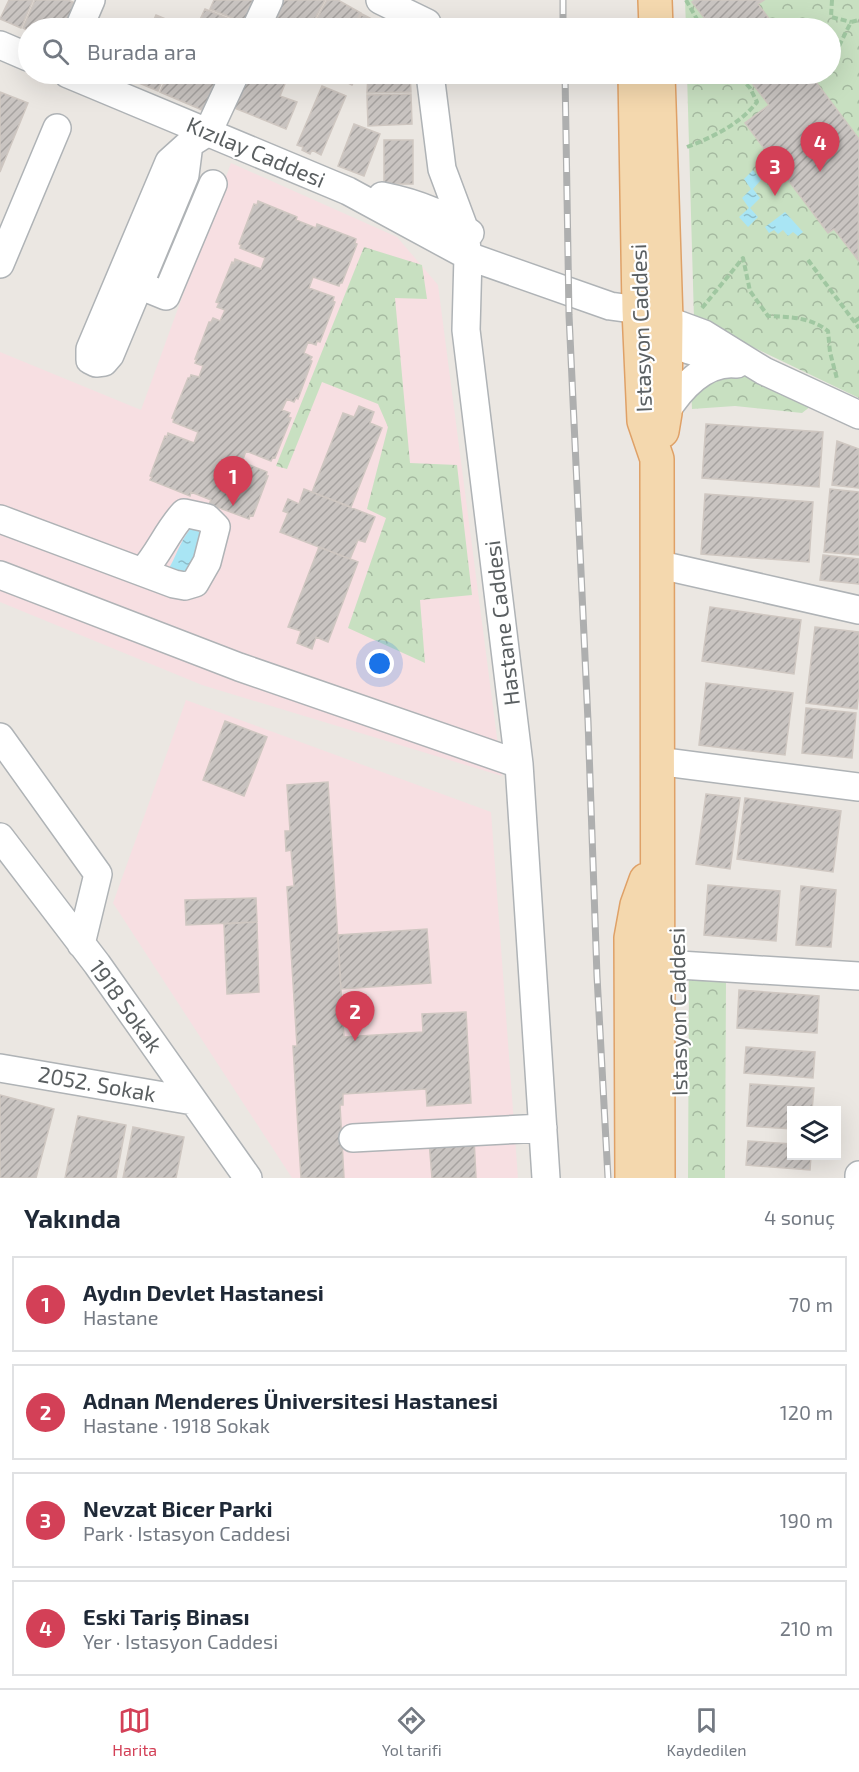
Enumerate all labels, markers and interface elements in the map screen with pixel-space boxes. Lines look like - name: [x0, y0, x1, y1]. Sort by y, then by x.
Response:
- search box: [18, 18, 841, 84]
- icon: search: [39, 35, 72, 68]
- text: Burada ara: [87, 38, 197, 64]
- street label: Kızılay Caddesi: [183, 110, 330, 192]
- pin: 4: [800, 122, 840, 172]
- pin: 3: [756, 146, 794, 196]
- street label: Istasyon Caddesi: [624, 243, 656, 413]
- pin: 1: [214, 456, 252, 506]
- street label: Hastane Caddesi: [478, 539, 524, 707]
- your location: [365, 649, 394, 678]
- street label: Istasyon Caddesi: [663, 928, 691, 1096]
- street label: 1918 Sokak: [85, 954, 169, 1057]
- pin: 2: [336, 992, 374, 1041]
- street label: 2052. Sokak: [36, 1060, 158, 1106]
- map controls: [787, 1106, 841, 1160]
- button: layers: [787, 1106, 841, 1160]
- text: Yakında: [24, 1202, 121, 1233]
- text: 4 sonuç: [764, 1205, 835, 1229]
- text: Aydın Devlet Hastanesi: [83, 1279, 324, 1305]
- text: 1: [41, 1292, 50, 1316]
- text: 70 m: [789, 1292, 833, 1316]
- text: Hastane: [83, 1305, 158, 1329]
- text: Adnan Menderes Üniversitesi Hastanesi: [83, 1387, 498, 1413]
- text: 2: [40, 1400, 51, 1424]
- text: 120 m: [780, 1400, 833, 1424]
- text: Hastane · 1918 Sokak: [83, 1413, 270, 1437]
- text: Nevzat Bicer Parki: [83, 1495, 273, 1521]
- text: 3: [40, 1508, 51, 1532]
- text: 190 m: [780, 1508, 833, 1532]
- text: Park · Istasyon Caddesi: [83, 1521, 291, 1545]
- text: Eski Tariş Binası: [83, 1603, 250, 1629]
- text: 4: [39, 1616, 52, 1640]
- text: 210 m: [780, 1616, 833, 1640]
- text: Yer · Istasyon Caddesi: [83, 1629, 278, 1653]
- tab: Harita: [112, 1704, 157, 1759]
- tab: Yol tarifi: [382, 1704, 442, 1759]
- tab: Kaydedilen: [666, 1704, 747, 1759]

